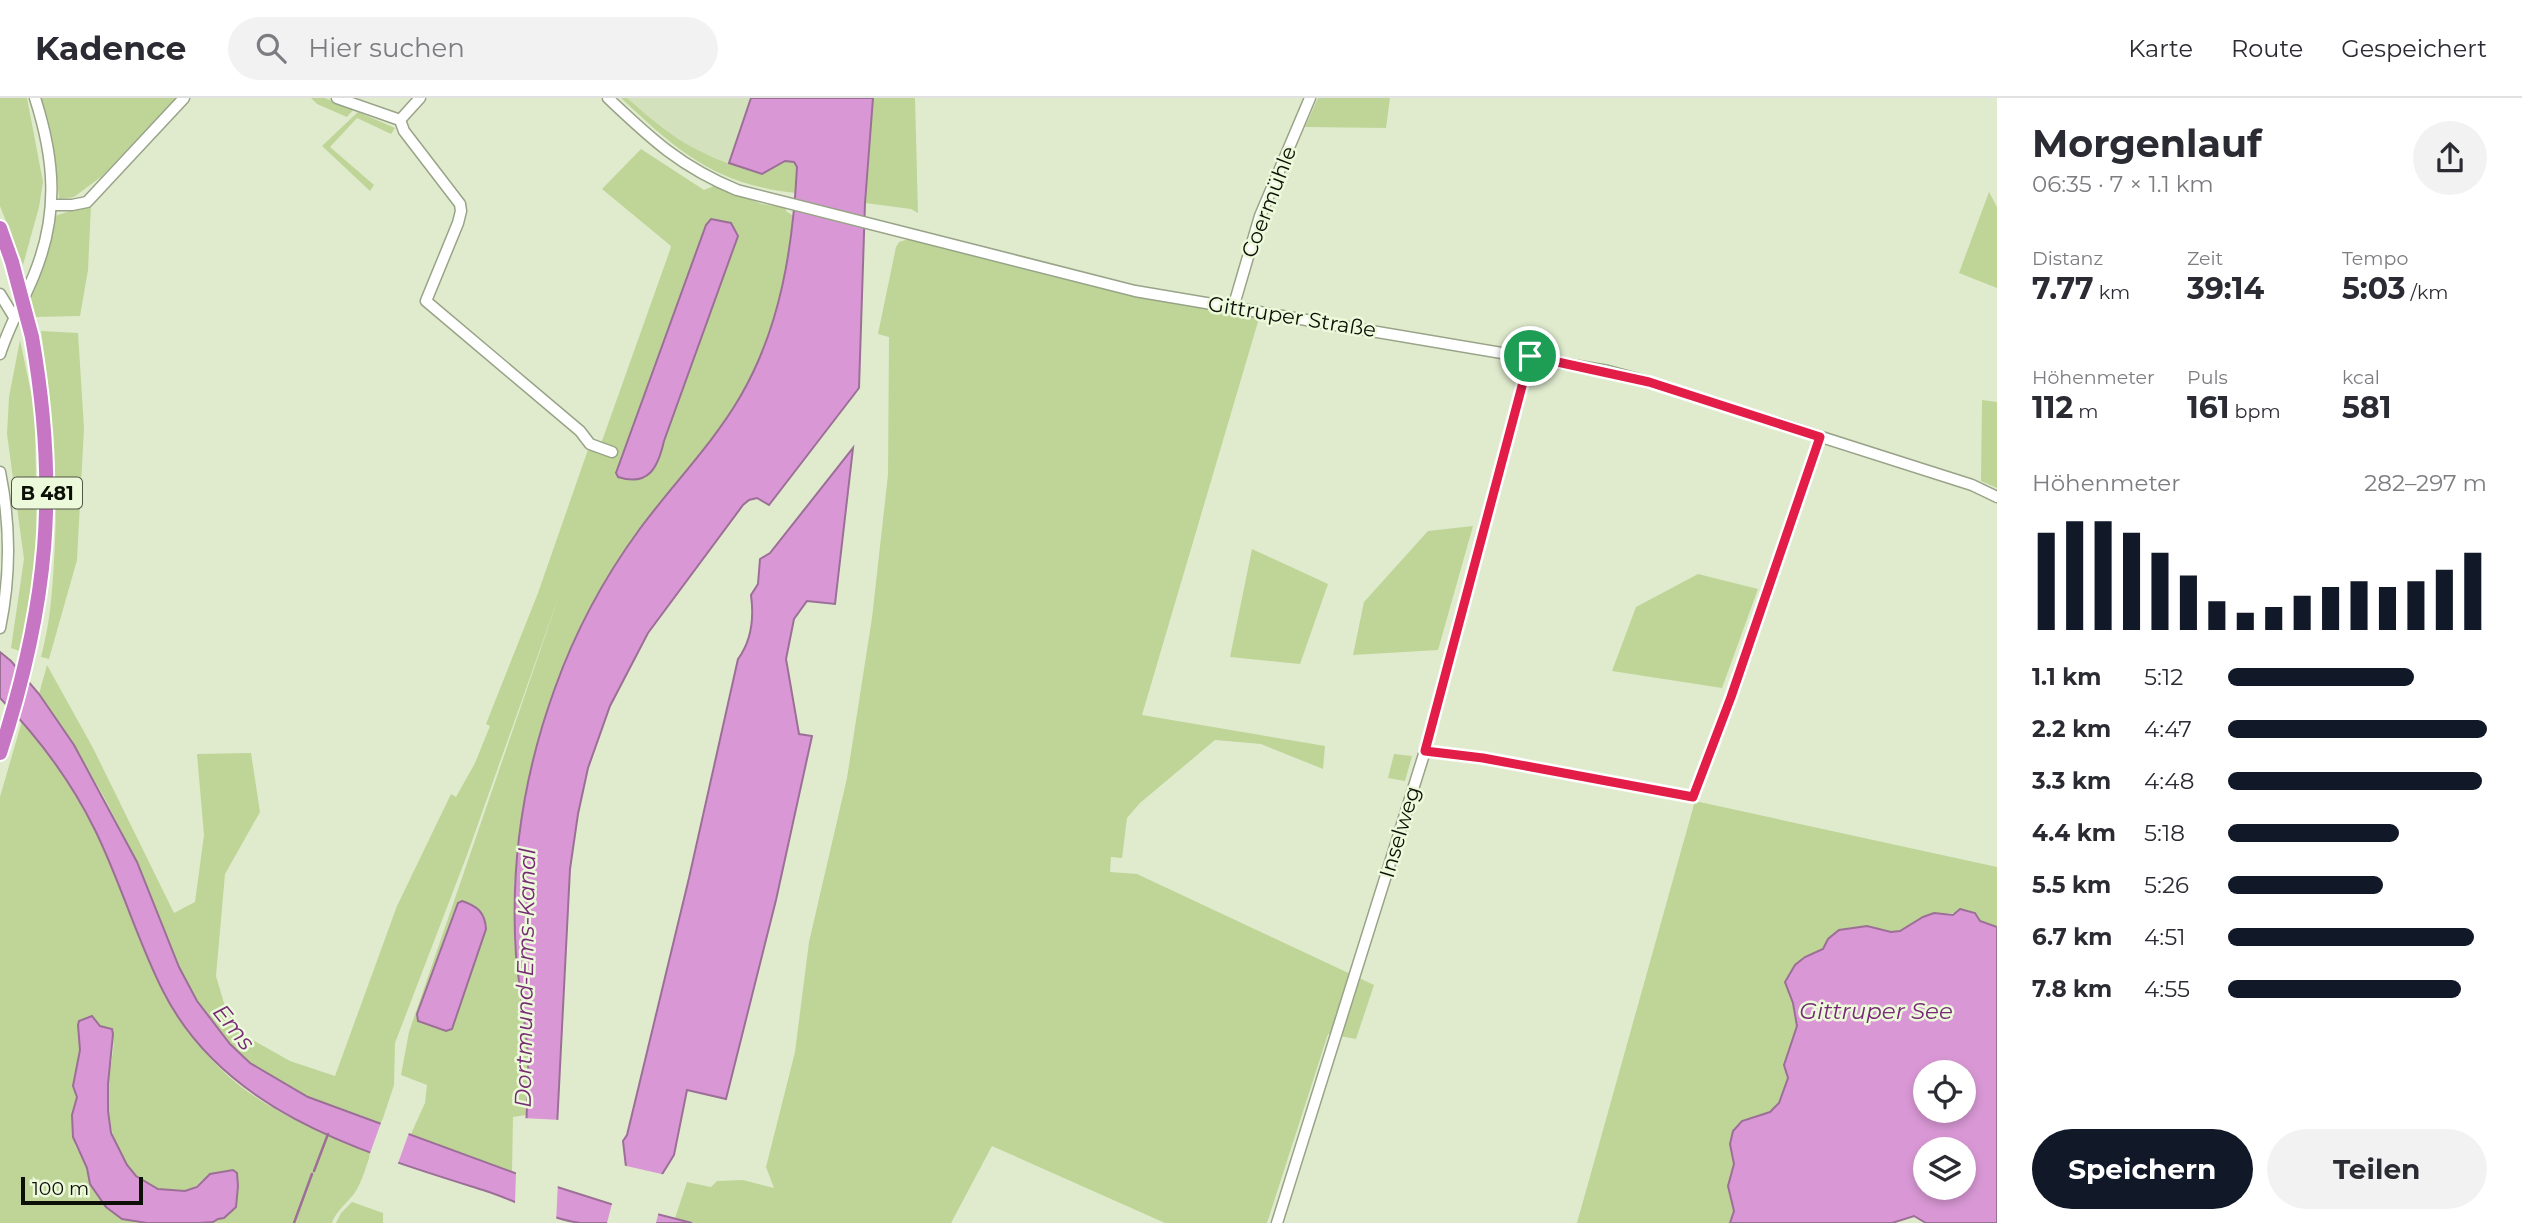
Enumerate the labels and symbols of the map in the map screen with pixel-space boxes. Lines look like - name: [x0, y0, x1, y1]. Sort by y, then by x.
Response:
- street label: Coermühle: [1236, 143, 1301, 261]
- street label: Gittruper Straße: [1206, 291, 1378, 342]
- pin: [1500, 326, 1560, 386]
- road number: B 481: [12, 478, 82, 508]
- street label: Inselweg: [1374, 783, 1425, 881]
- water label: Dortmund-Ems-Kanal: [509, 847, 541, 1108]
- water label: Gittruper See: [1799, 997, 1953, 1025]
- water label: Ems: [207, 998, 261, 1056]
- scale bar: [21, 1174, 144, 1206]

